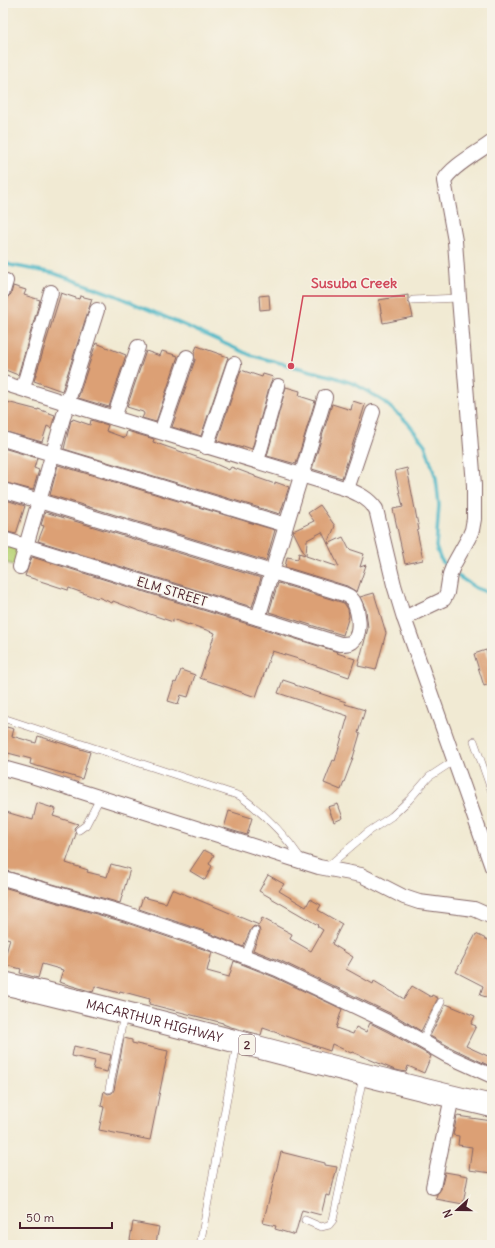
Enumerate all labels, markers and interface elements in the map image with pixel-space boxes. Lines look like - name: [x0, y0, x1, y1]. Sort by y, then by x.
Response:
- callout: Susuba Creek: [303, 270, 405, 296]
- text: Susuba Creek: [311, 274, 397, 292]
- street label: ELM STREET: [135, 573, 209, 610]
- street label: MACARTHUR HIGHWAY: [84, 995, 224, 1047]
- road number: 2: [239, 1035, 255, 1055]
- north arrow: [437, 1190, 477, 1230]
- scale bar: [20, 1204, 112, 1230]
- text: N: [440, 1208, 456, 1220]
- text: 50 m: [26, 1210, 55, 1225]

